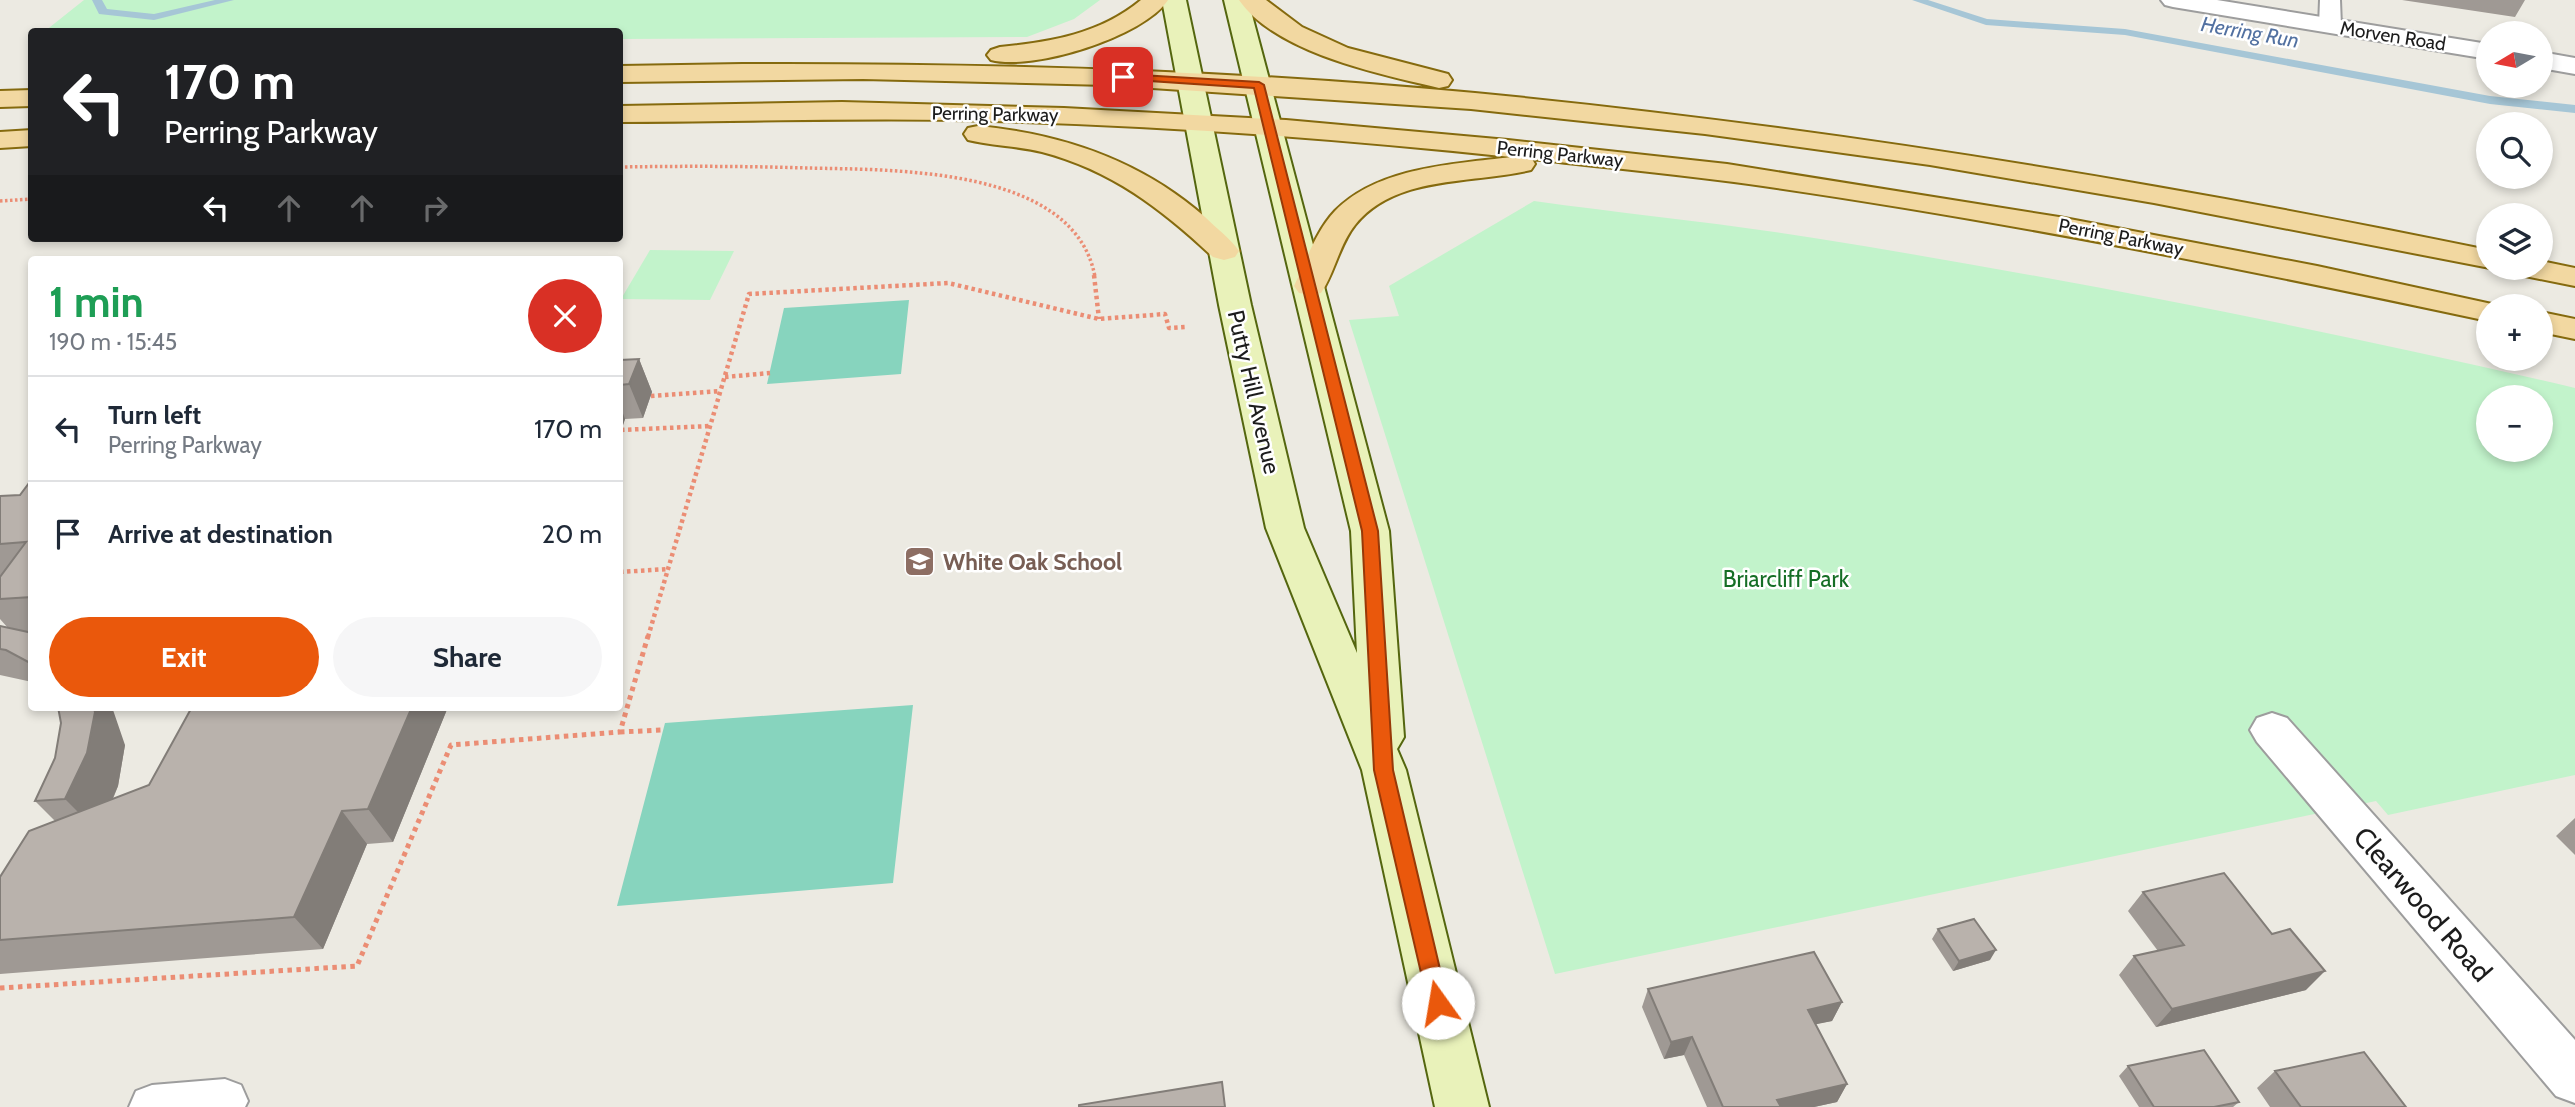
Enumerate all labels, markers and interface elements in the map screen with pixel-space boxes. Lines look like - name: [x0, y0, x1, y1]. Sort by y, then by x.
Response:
- water label: Herring Run: [2199, 11, 2301, 53]
- street label: Morven Road: [2339, 16, 2447, 56]
- north arrow: [2476, 21, 2553, 98]
- map controls: [2476, 21, 2553, 462]
- pin: [1093, 47, 1153, 107]
- text: 170 m: [164, 52, 295, 111]
- icon: left: [49, 56, 140, 147]
- icon: arrive: [1104, 58, 1142, 96]
- street label: Perring Parkway: [931, 101, 1059, 127]
- text: Perring Parkway: [164, 112, 378, 151]
- button: search: [2476, 112, 2553, 189]
- street label: Perring Parkway: [1496, 136, 1625, 172]
- icon: left: [197, 189, 235, 227]
- icon: ahead: [270, 189, 308, 227]
- icon: ahead: [343, 189, 381, 227]
- icon: right: [416, 189, 454, 227]
- button: layers: [2476, 203, 2553, 280]
- street label: Perring Parkway: [2056, 214, 2186, 260]
- text: 1 min: [49, 276, 144, 328]
- button: close: [528, 279, 602, 353]
- button: +: [2476, 294, 2553, 371]
- street label: Putty Hill Avenue: [1222, 307, 1287, 477]
- text: 190 m · 15:45: [49, 328, 177, 356]
- button: −: [2476, 385, 2553, 462]
- text: Turn left: [108, 399, 201, 431]
- icon: left: [49, 410, 87, 448]
- text: 170 m: [534, 413, 602, 445]
- text: Perring Parkway: [108, 431, 262, 459]
- icon: arrive: [49, 515, 87, 553]
- text: Arrive at destination: [108, 518, 333, 550]
- text: 20 m: [542, 518, 602, 550]
- school or university icon: White Oak School: [903, 545, 937, 579]
- place label: White Oak School: [943, 548, 1122, 576]
- park label: Briarcliff Park: [1723, 565, 1850, 593]
- button: Exit: [49, 617, 319, 697]
- button: Share: [333, 617, 602, 697]
- street label: Clearwood Road: [2347, 820, 2499, 988]
- position arrow: [1401, 966, 1475, 1040]

